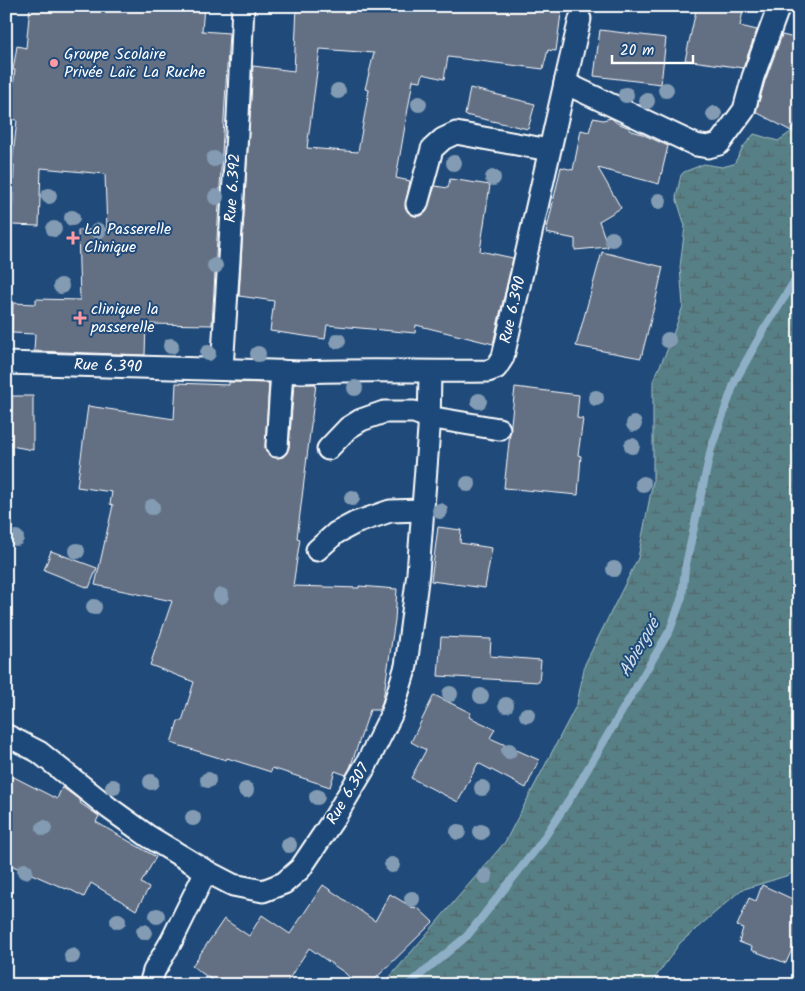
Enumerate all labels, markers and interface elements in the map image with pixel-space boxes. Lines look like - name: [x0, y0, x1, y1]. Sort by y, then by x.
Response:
- scale bar: [612, 32, 694, 64]
- text: 20 m: [620, 39, 654, 63]
- place label: Groupe Scolaire Privée Laïc La Ruche: [64, 42, 205, 85]
- marker: Groupe Scolaire Privée Laïc La Ruche: [48, 57, 60, 69]
- street label: Rue 6.392: [218, 152, 248, 224]
- place label: La Passerelle Clinique: [84, 217, 171, 260]
- marker: La Passerelle Clinique: [66, 231, 80, 245]
- street label: Rue 6.390: [493, 274, 533, 346]
- place label: clinique la passerelle: [90, 297, 159, 340]
- marker: clinique la passerelle: [73, 311, 87, 325]
- street label: Rue 6.390: [73, 352, 143, 380]
- water label: Abiergué: [611, 610, 671, 683]
- street label: Rue 6.307: [320, 758, 377, 830]

